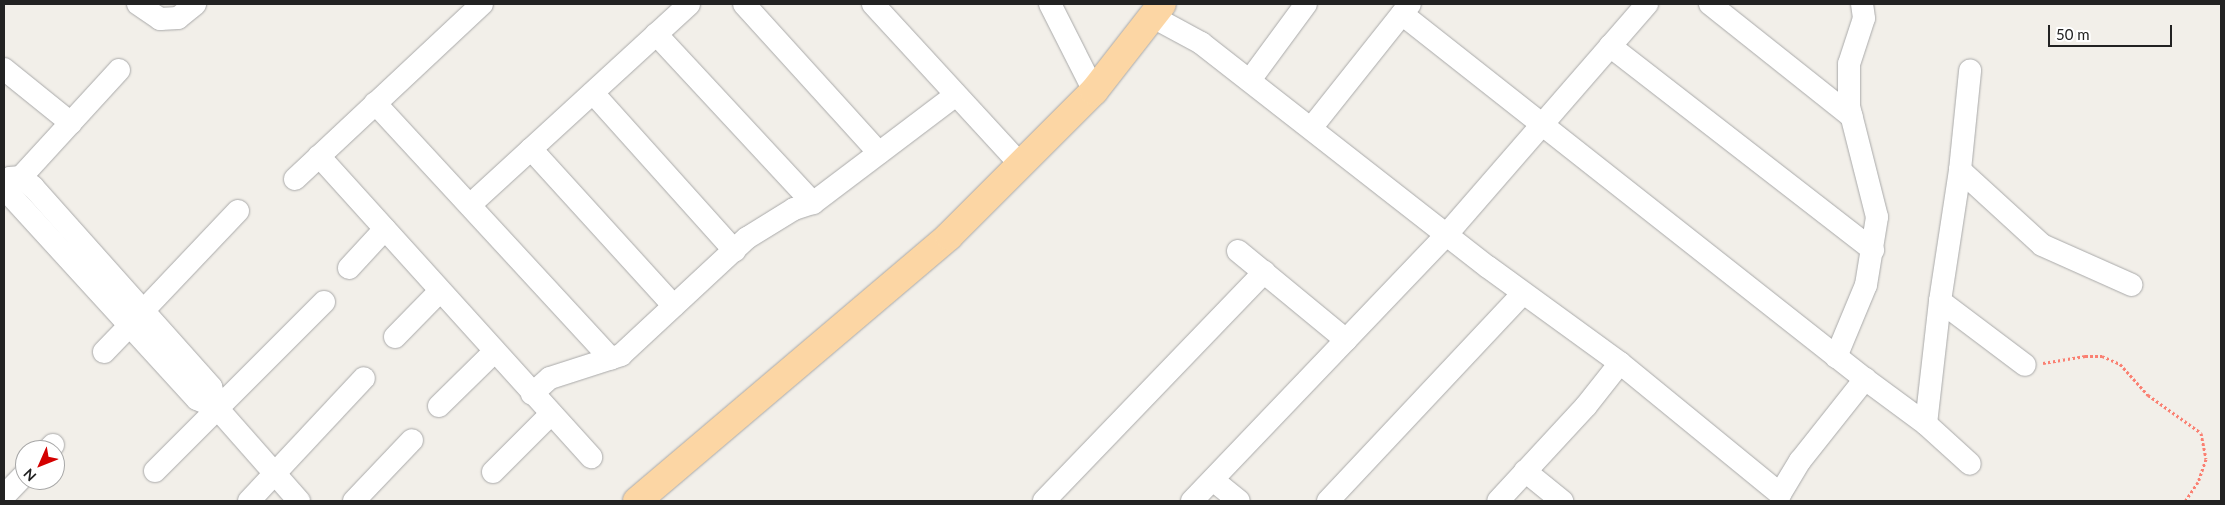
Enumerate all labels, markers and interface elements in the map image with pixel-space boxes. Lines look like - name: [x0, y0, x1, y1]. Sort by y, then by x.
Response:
- scale bar: [2050, 15, 2174, 47]
- text: 50 m: [2056, 25, 2090, 43]
- north arrow: [15, 440, 65, 490]
- text: N: [20, 465, 39, 485]

